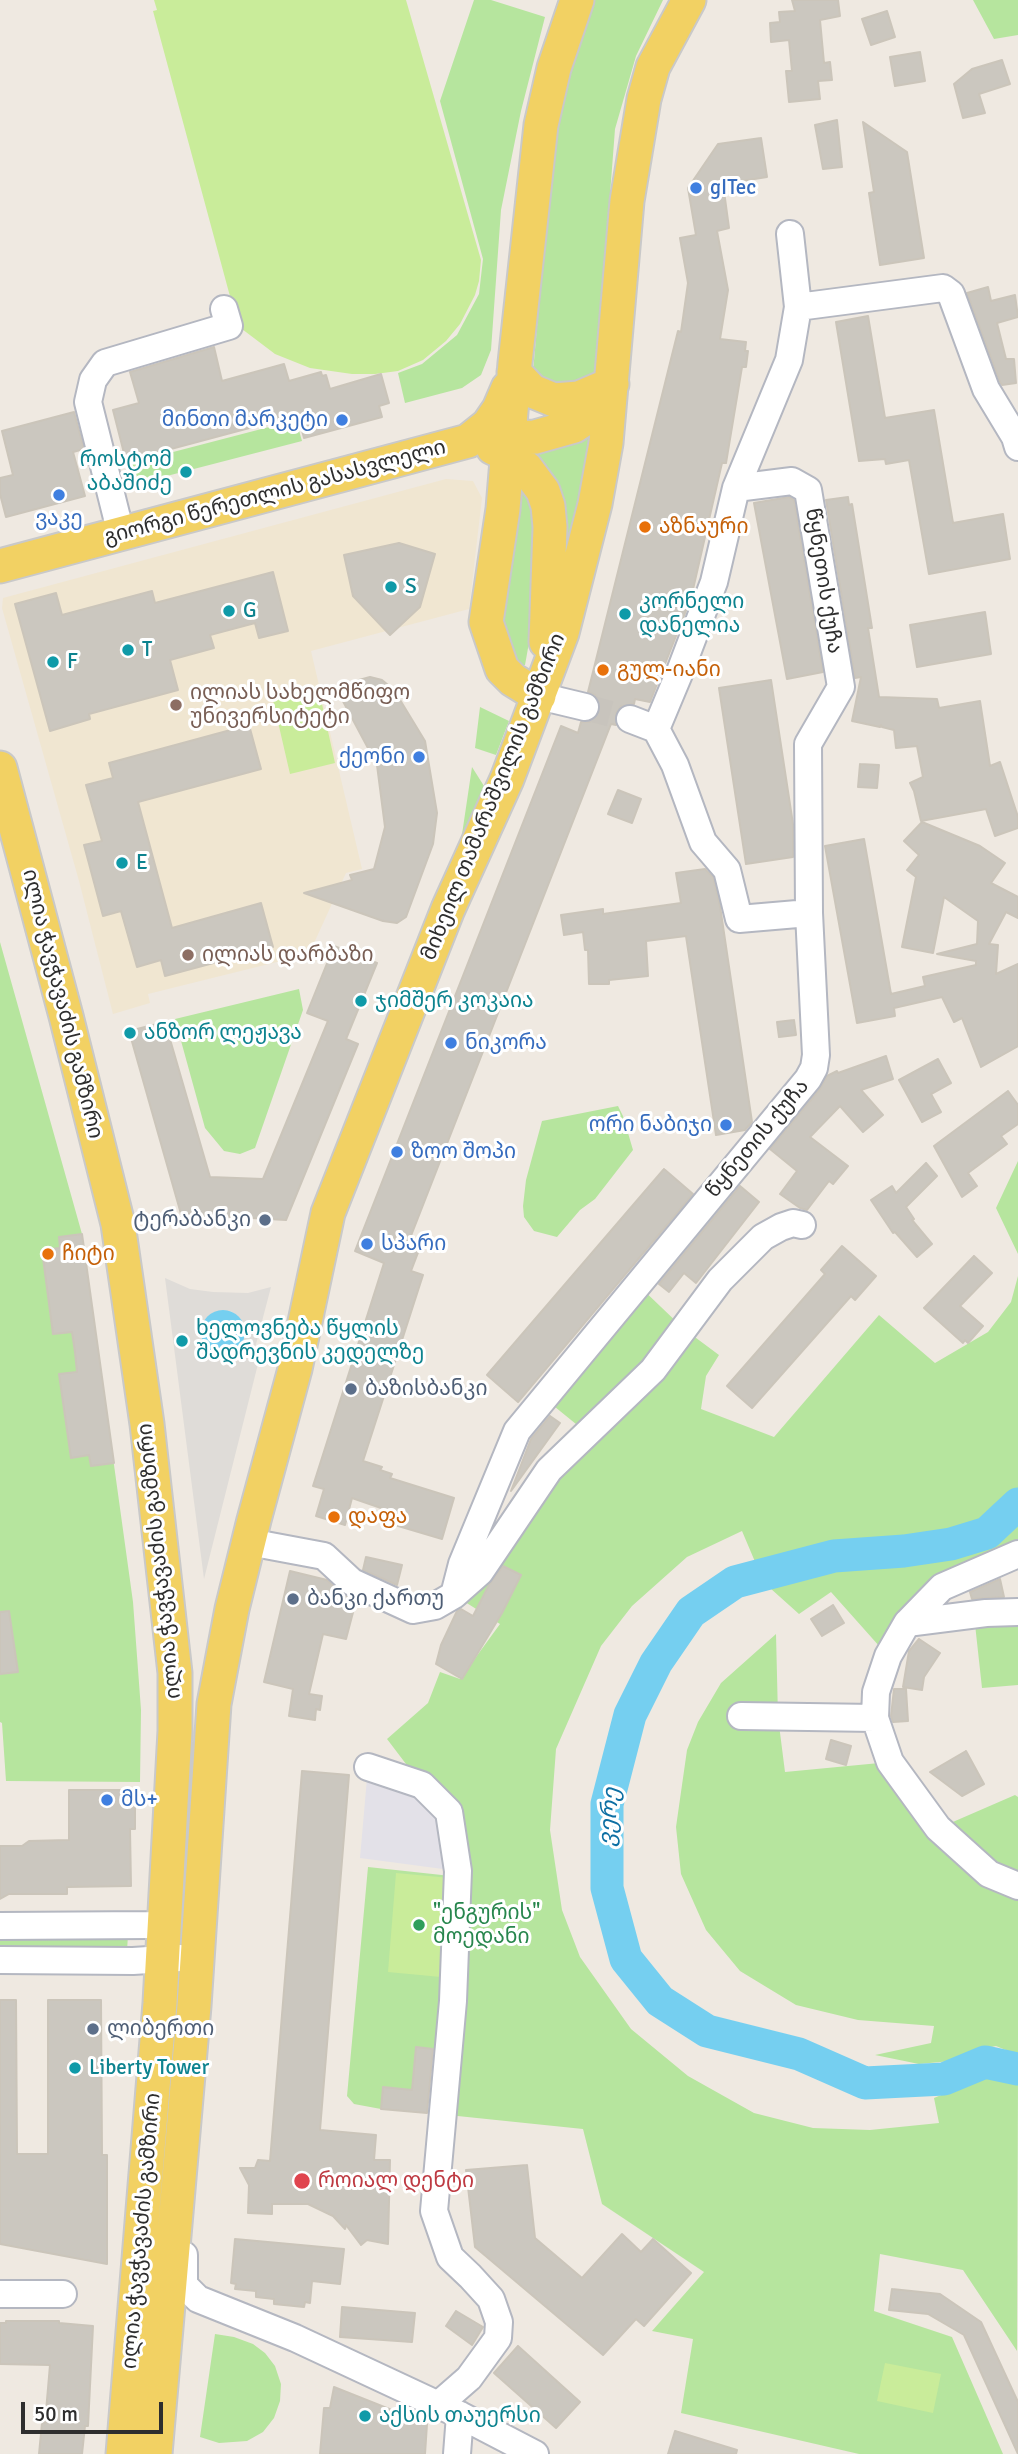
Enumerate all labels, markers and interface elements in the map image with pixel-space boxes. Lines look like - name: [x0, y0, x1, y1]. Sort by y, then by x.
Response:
- place label: gITec: [710, 175, 756, 201]
- marker: gITec: [688, 180, 704, 196]
- place label: მინთი მარკეტი: [162, 407, 328, 433]
- marker: მინთი მარკეტი: [334, 412, 350, 428]
- street label: გიორგი წერეთლის გასასვლელი: [101, 435, 449, 551]
- place label: როსტომ აბაშიძე: [80, 447, 172, 497]
- marker: როსტომ აბაშიძე: [178, 464, 194, 480]
- marker: ვაკე: [51, 487, 67, 503]
- place label: ვაკე: [35, 506, 83, 532]
- street label: წყნეთის ქუჩა: [799, 506, 847, 656]
- place label: აზნაური: [659, 514, 749, 540]
- marker: აზნაური: [637, 519, 653, 535]
- place label: S: [405, 574, 417, 600]
- marker: S: [383, 579, 399, 595]
- place label: კორნელი დანელია: [639, 589, 744, 639]
- place label: G: [243, 598, 257, 624]
- marker: G: [221, 603, 237, 619]
- marker: კორნელი დანელია: [617, 606, 633, 622]
- street label: მიხეილ თამარაშვილის გამზირი: [417, 630, 571, 964]
- place label: T: [142, 637, 152, 663]
- marker: T: [120, 642, 136, 658]
- place label: F: [67, 649, 78, 675]
- marker: F: [45, 654, 61, 670]
- place label: გულ-იანი: [617, 657, 721, 683]
- marker: გულ-იანი: [595, 662, 611, 678]
- place label: ილიას სახელმწიფო უნივერსიტეტი: [190, 680, 410, 730]
- marker: ილიას სახელმწიფო უნივერსიტეტი: [168, 697, 184, 713]
- place label: ქეონი: [339, 744, 405, 770]
- marker: ქეონი: [411, 749, 427, 765]
- place label: E: [136, 850, 148, 876]
- marker: E: [114, 855, 130, 871]
- street label: ილია ჭავჭავაძის გამზირი: [16, 867, 108, 1141]
- place label: ილიას დარბაზი: [202, 942, 374, 968]
- marker: ილიას დარბაზი: [180, 947, 196, 963]
- place label: ჯიმშერ კოკაია: [375, 988, 534, 1014]
- marker: ჯიმშერ კოკაია: [353, 993, 369, 1009]
- place label: ანზორ ლეჟავა: [144, 1020, 302, 1046]
- marker: ანზორ ლეჟავა: [122, 1025, 138, 1041]
- place label: ნიკორა: [465, 1030, 547, 1056]
- marker: ნიკორა: [443, 1035, 459, 1051]
- street label: წყნეთის ქუჩა: [701, 1075, 815, 1203]
- place label: ორი ნაბიჯი: [589, 1112, 712, 1138]
- marker: ორი ნაბიჯი: [718, 1117, 734, 1133]
- place label: ზოო შოპი: [411, 1139, 516, 1165]
- marker: ზოო შოპი: [389, 1144, 405, 1160]
- place label: ტერაბანკი: [133, 1207, 251, 1233]
- marker: ტერაბანკი: [257, 1212, 273, 1228]
- place label: სპარი: [381, 1231, 446, 1257]
- marker: სპარი: [359, 1236, 375, 1252]
- place label: ჩიტი: [62, 1241, 115, 1267]
- marker: ჩიტი: [40, 1246, 56, 1262]
- place label: ხელოვნება წყლის შადრევნის კედელზე: [196, 1316, 424, 1366]
- marker: ხელოვნება წყლის შადრევნის კედელზე: [174, 1333, 190, 1349]
- place label: ბაზისბანკი: [365, 1376, 487, 1402]
- marker: ბაზისბანკი: [343, 1381, 359, 1397]
- street label: ილია ჭავჭავაძის გამზირი: [133, 1422, 187, 1700]
- place label: დაფა: [348, 1504, 407, 1530]
- marker: დაფა: [326, 1509, 342, 1525]
- place label: ბანკი ქართუ: [307, 1586, 444, 1612]
- marker: ბანკი ქართუ: [285, 1591, 301, 1607]
- place label: მს+: [121, 1787, 158, 1813]
- water label: ვერე: [594, 1787, 626, 1847]
- marker: მს+: [99, 1792, 115, 1808]
- place label: "ენგურის" მოედანი: [433, 1900, 540, 1950]
- marker: "ენგურის" მოედანი: [411, 1917, 427, 1933]
- place label: ლიბერთი: [107, 2016, 214, 2042]
- marker: ლიბერთი: [85, 2021, 101, 2037]
- place label: Liberty Tower: [89, 2055, 209, 2081]
- marker: Liberty Tower: [67, 2060, 83, 2076]
- street label: ილია ჭავჭავაძის გამზირი: [117, 2092, 167, 2370]
- place label: როიალ დენტი: [318, 2168, 474, 2194]
- marker: როიალ დენტი: [292, 2171, 312, 2191]
- scale bar: [24, 2388, 166, 2432]
- text: 50 m: [34, 2401, 78, 2427]
- place label: აქსის თაუერსი: [379, 2403, 541, 2429]
- marker: აქსის თაუერსი: [357, 2408, 373, 2424]

